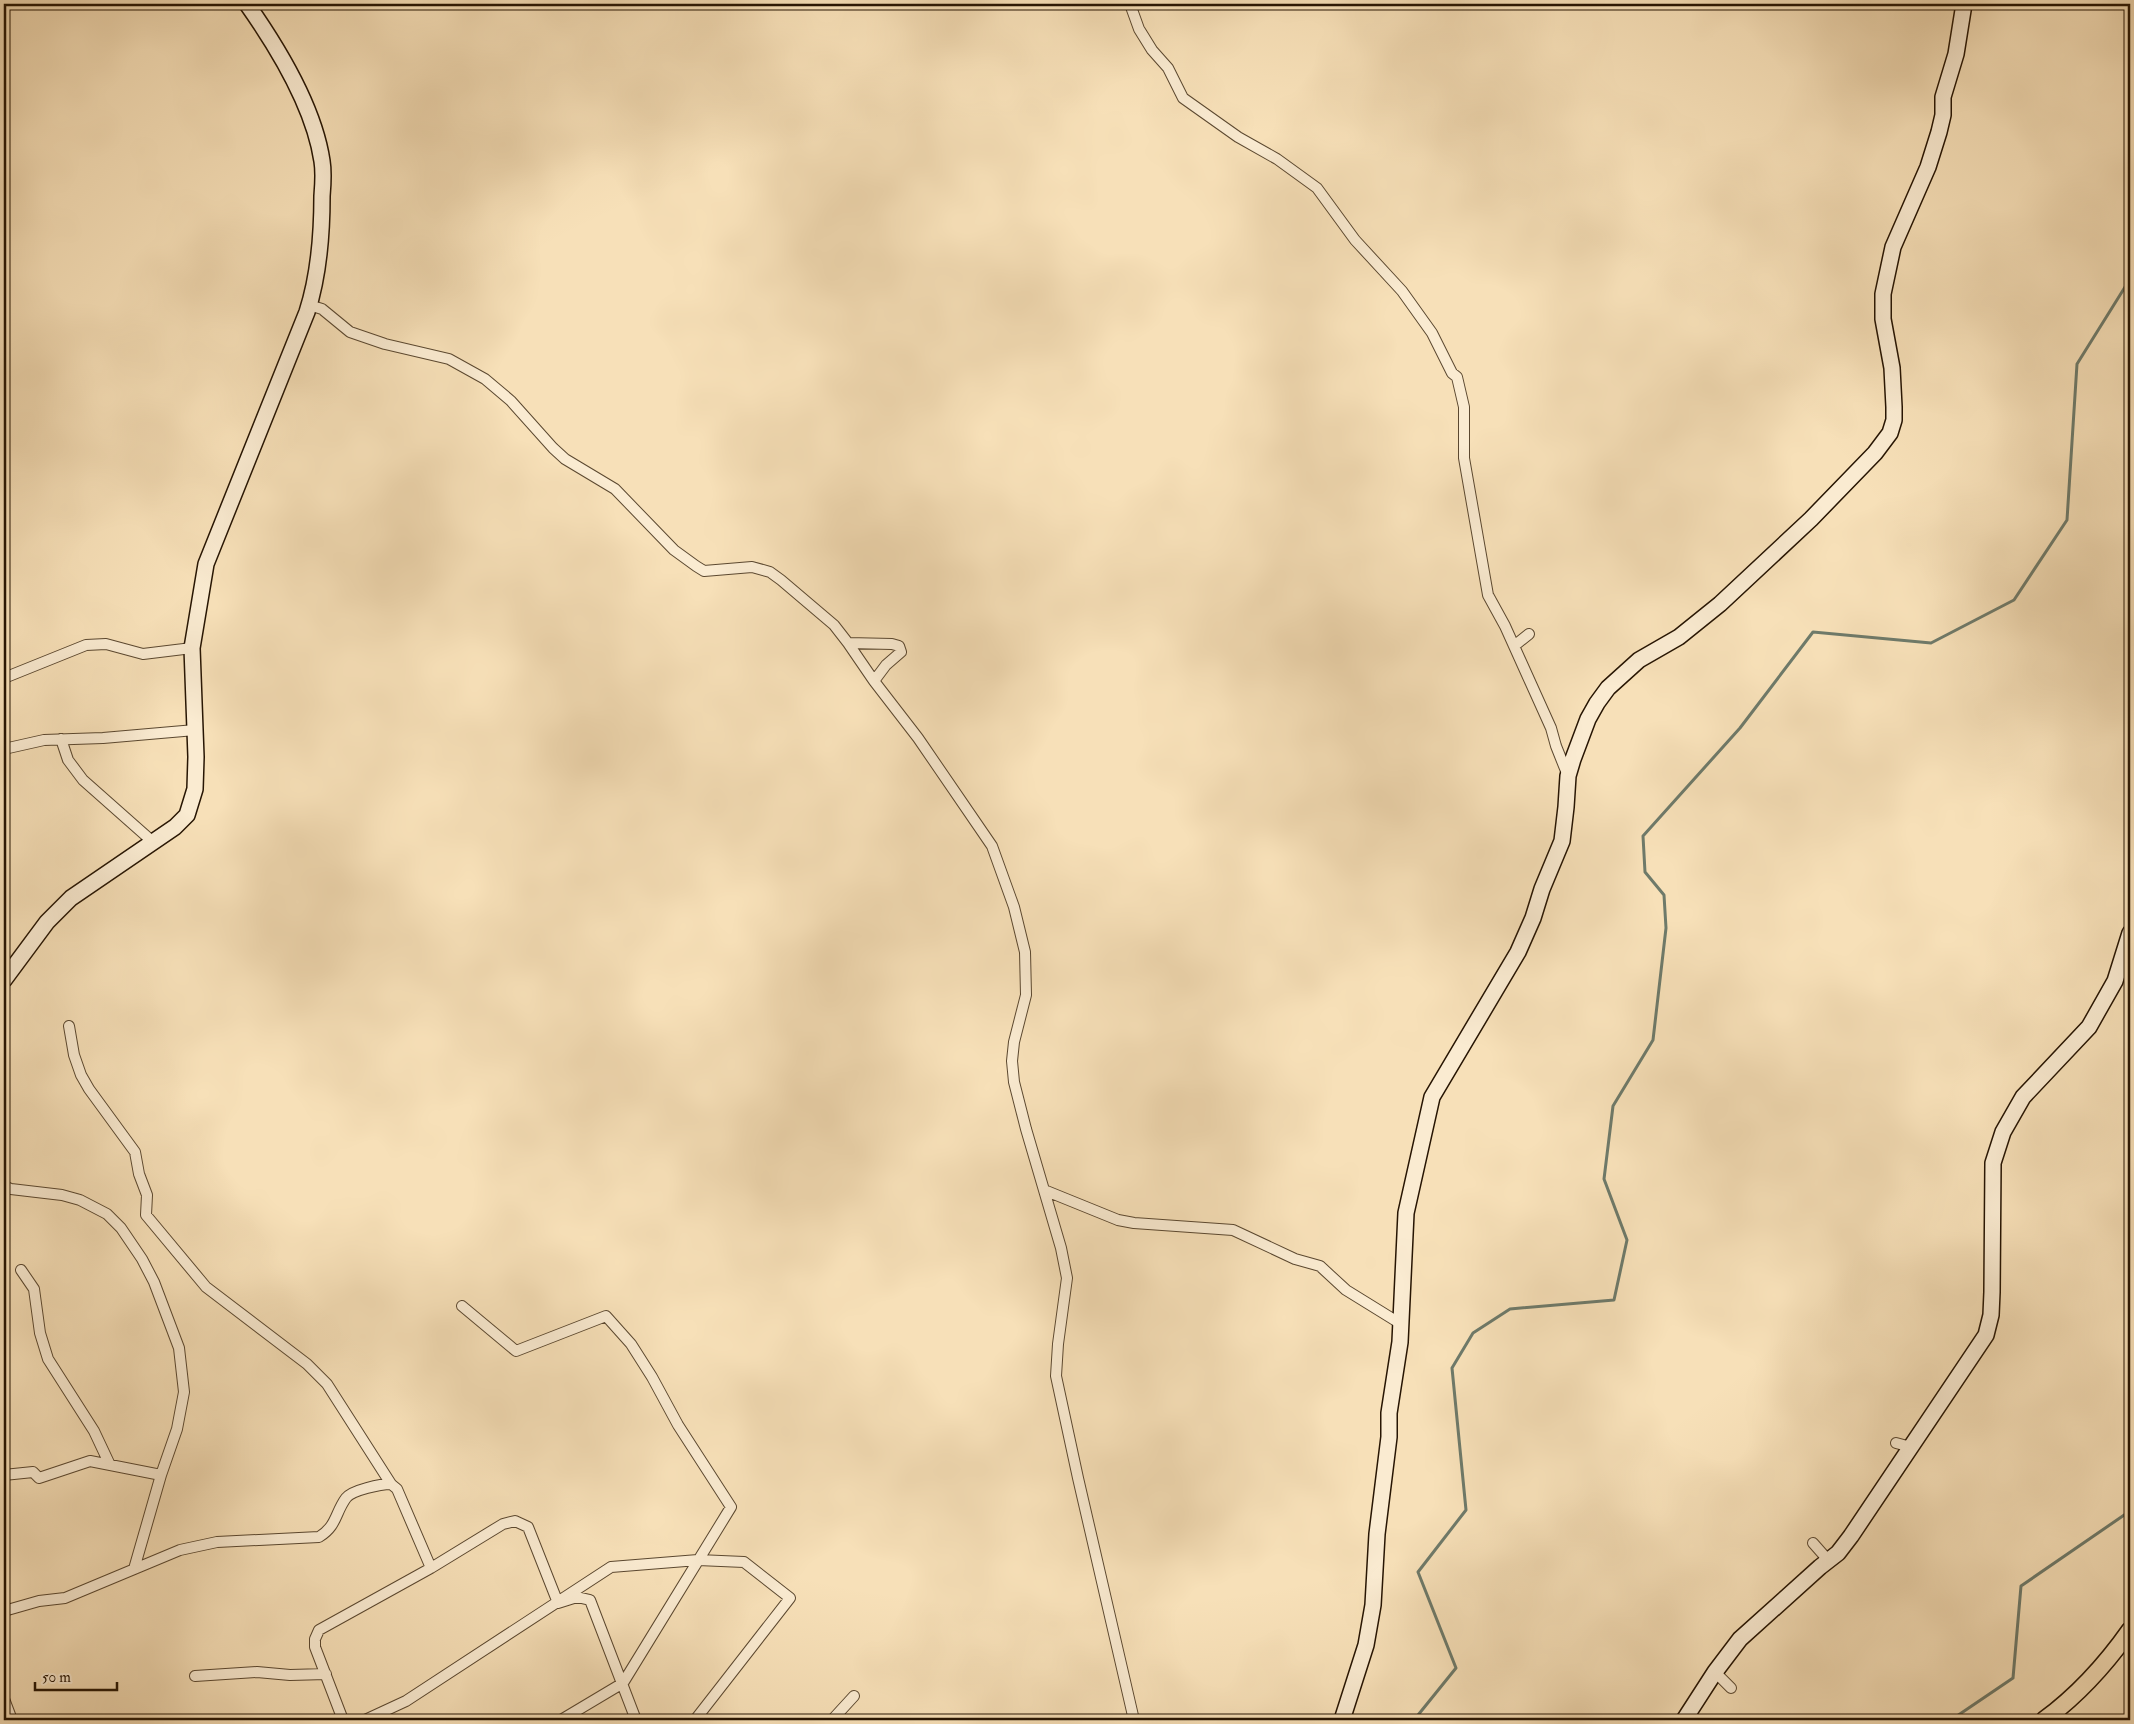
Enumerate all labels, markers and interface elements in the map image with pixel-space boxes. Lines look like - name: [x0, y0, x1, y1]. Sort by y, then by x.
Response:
- scale bar: [35, 1659, 118, 1691]
- text: 50 m: [42, 1668, 71, 1687]

